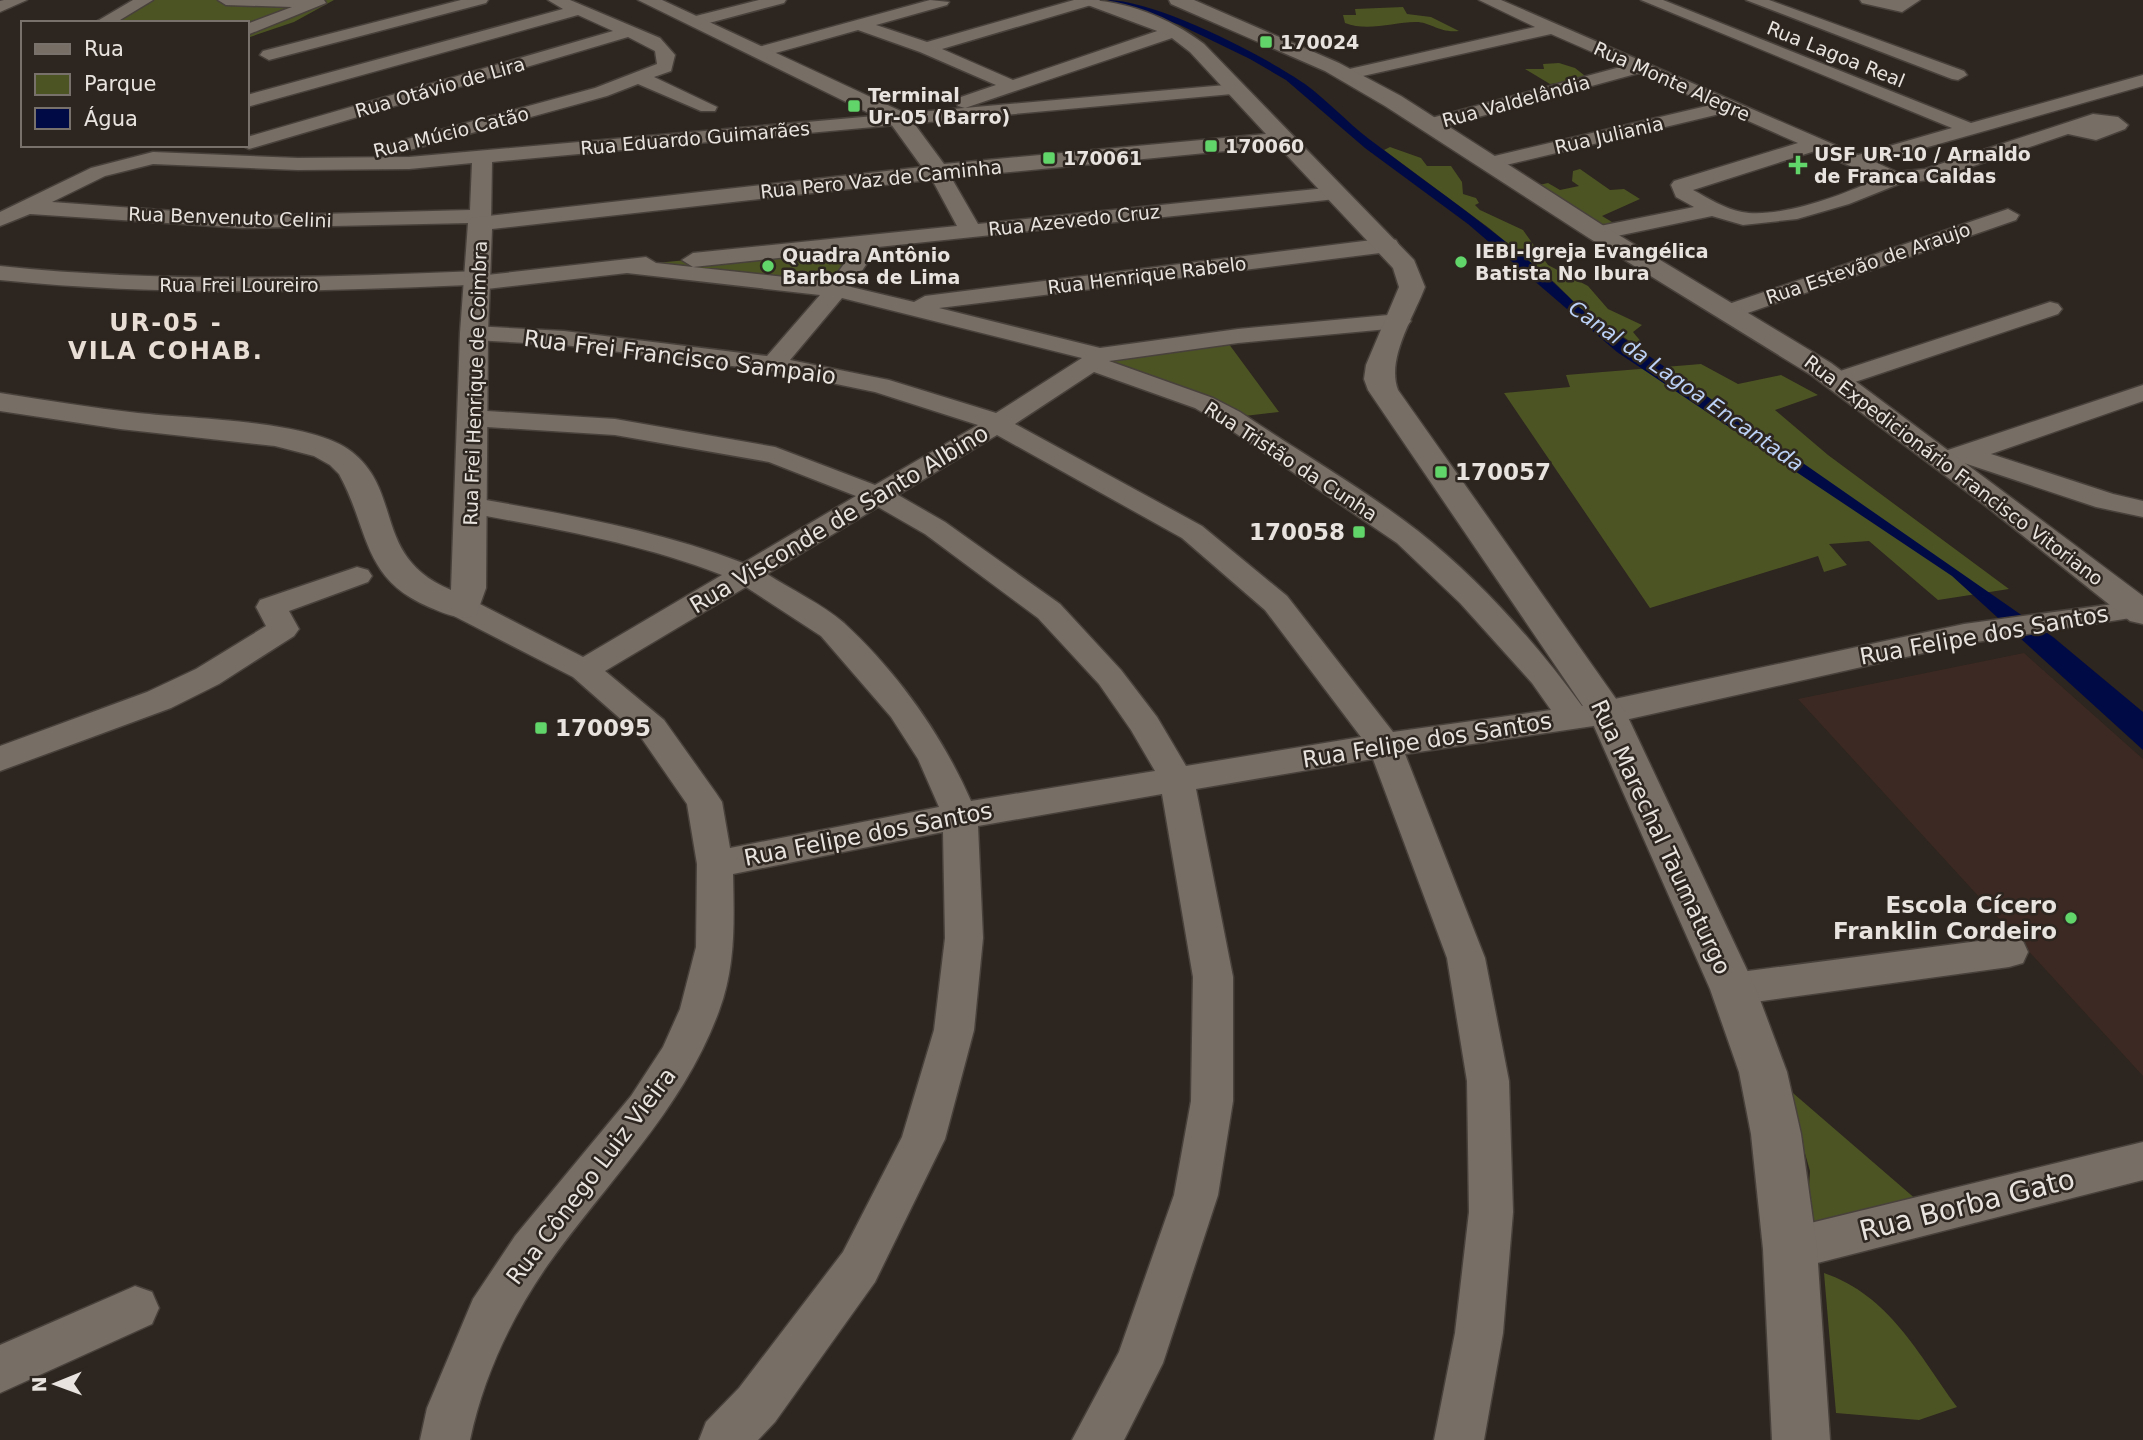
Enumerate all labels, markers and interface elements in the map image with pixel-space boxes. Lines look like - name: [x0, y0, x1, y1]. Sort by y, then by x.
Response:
- street label: Rua Lagoa Real: [1764, 16, 1908, 92]
- legend: [21, 21, 248, 147]
- place label: 170024: [1280, 31, 1359, 53]
- marker: 170024: [1258, 34, 1274, 50]
- text: Rua: [84, 37, 124, 61]
- street label: Rua Monte Alegre: [1591, 37, 1753, 125]
- street label: Rua Otávio de Lira: [353, 52, 527, 122]
- street label: Rua Valdelândia: [1440, 71, 1592, 131]
- text: Parque: [84, 72, 156, 96]
- place label: Terminal Ur-05 (Barro): [868, 84, 1010, 128]
- marker: Terminal Ur-05 (Barro): [846, 98, 862, 114]
- street label: Rua Múcio Catão: [371, 102, 531, 162]
- text: Água: [84, 106, 138, 131]
- street label: Rua Juliania: [1553, 112, 1665, 158]
- street label: Rua Eduardo Guimarães: [579, 117, 811, 159]
- place label: 170060: [1225, 135, 1304, 157]
- marker: 170060: [1203, 138, 1219, 154]
- place label: USF UR-10 / Arnaldo de Franca Caldas: [1814, 143, 2031, 187]
- place label: 170061: [1063, 147, 1142, 169]
- marker: 170061: [1041, 150, 1057, 166]
- street label: Rua Pero Vaz de Caminha: [759, 155, 1003, 203]
- marker: USF UR-10 / Arnaldo de Franca Caldas: [1788, 155, 1808, 175]
- street label: Rua Azevedo Cruz: [987, 200, 1161, 240]
- street label: Rua Benvenuto Celini: [128, 202, 332, 232]
- street label: Rua Estevão de Araujo: [1763, 218, 1973, 308]
- street label: Rua Frei Henrique de Coimbra: [459, 240, 491, 526]
- place label: IEBI-Igreja Evangélica Batista No Ibura: [1475, 240, 1709, 284]
- place label: Quadra Antônio Barbosa de Lima: [782, 244, 960, 288]
- street label: Rua Henrique Rabelo: [1046, 252, 1248, 298]
- marker: IEBI-Igreja Evangélica Batista No Ibura: [1453, 254, 1469, 270]
- marker: Quadra Antônio Barbosa de Lima: [760, 258, 776, 274]
- street label: Rua Frei Loureiro: [159, 274, 319, 296]
- water label: Canal da Lagoa Encantada: [1564, 296, 1808, 476]
- district label: UR-05 - VILA COHAB.: [68, 309, 264, 365]
- street label: Rua Frei Francisco Sampaio: [522, 325, 838, 389]
- street label: Rua Expedicionário Francisco Vitoriano: [1800, 350, 2108, 590]
- street label: Rua Tristão da Cunha: [1201, 397, 1381, 525]
- street label: Rua Visconde de Santo Albino: [685, 419, 993, 619]
- place label: 170057: [1455, 459, 1551, 485]
- marker: 170057: [1433, 464, 1449, 480]
- place label: 170058: [1249, 519, 1345, 545]
- marker: 170058: [1351, 524, 1367, 540]
- street label: Rua Felipe dos Santos: [1858, 600, 2110, 670]
- street label: Rua Marechal Taumaturgo: [1586, 696, 1736, 978]
- street label: Rua Felipe dos Santos: [1300, 707, 1554, 773]
- place label: 170095: [555, 715, 651, 741]
- marker: 170095: [533, 720, 549, 736]
- street label: Rua Felipe dos Santos: [742, 797, 994, 871]
- place label: Escola Cícero Franklin Cordeiro: [1833, 892, 2057, 944]
- marker: Escola Cícero Franklin Cordeiro: [2063, 910, 2079, 926]
- street label: Rua Cônego Luiz Vieira: [501, 1063, 681, 1289]
- street label: Rua Borba Gato: [1856, 1162, 2078, 1248]
- north arrow: [21, 1349, 91, 1419]
- text: N: [28, 1376, 50, 1392]

